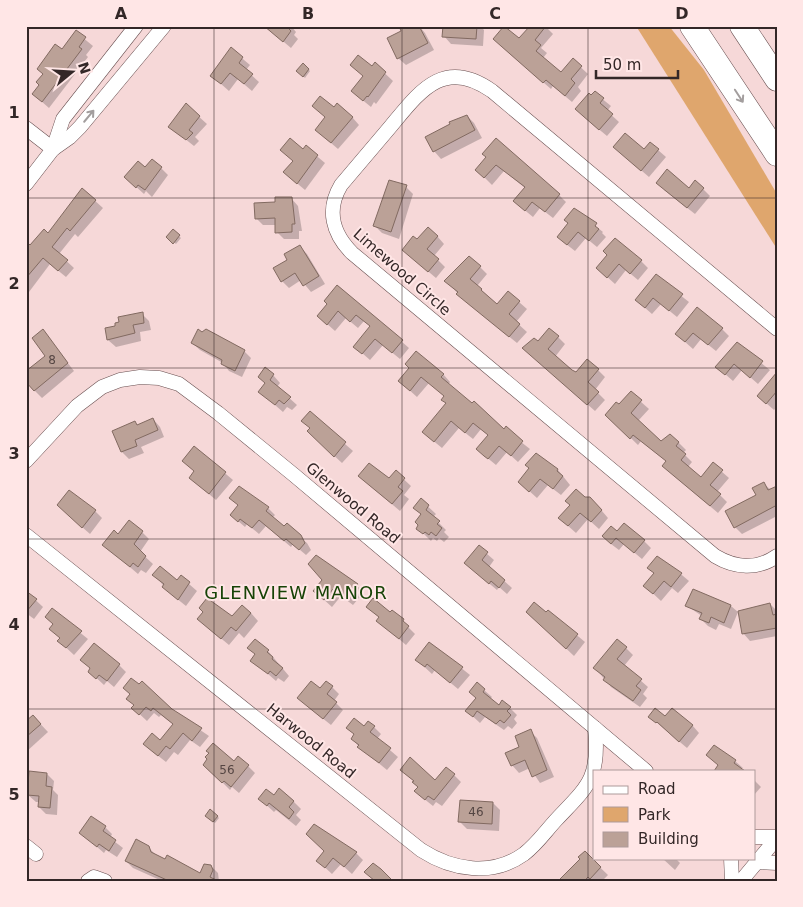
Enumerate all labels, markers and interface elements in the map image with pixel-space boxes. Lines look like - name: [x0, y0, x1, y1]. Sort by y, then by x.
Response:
- text: A: [115, 4, 128, 23]
- text: B: [302, 4, 314, 23]
- text: C: [489, 4, 501, 23]
- text: D: [675, 4, 689, 23]
- north arrow: [48, 48, 98, 98]
- scale bar: [596, 48, 678, 80]
- text: 50 m: [603, 56, 641, 74]
- text: N: [75, 60, 94, 76]
- one-way arrow: [733, 89, 744, 103]
- text: 1: [8, 103, 20, 122]
- one-way arrow: [83, 110, 94, 123]
- street label: Limewood Circle: [350, 225, 454, 319]
- text: 2: [8, 274, 20, 293]
- house number: 8: [48, 353, 56, 367]
- text: 3: [8, 444, 20, 463]
- street label: Glenwood Road: [302, 458, 404, 548]
- district label: GLENVIEW MANOR: [204, 582, 388, 603]
- text: 4: [8, 615, 20, 634]
- street label: Harwood Road: [263, 700, 359, 782]
- house number: 56: [219, 763, 235, 777]
- legend: [593, 770, 756, 860]
- text: Road: [638, 780, 676, 798]
- text: 5: [8, 785, 20, 804]
- house number: 46: [468, 805, 484, 819]
- text: Park: [638, 806, 671, 824]
- text: Building: [638, 830, 699, 848]

